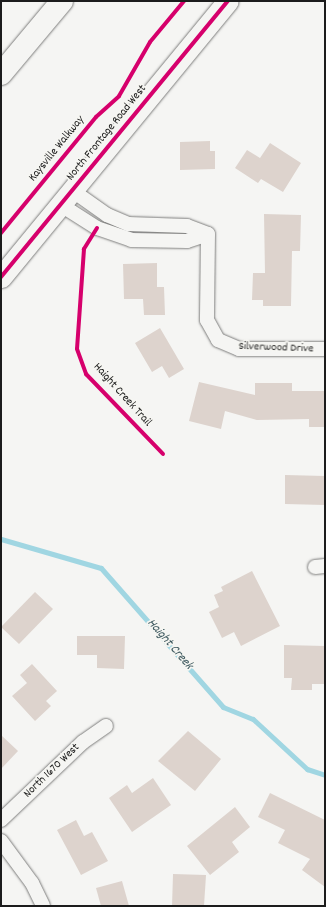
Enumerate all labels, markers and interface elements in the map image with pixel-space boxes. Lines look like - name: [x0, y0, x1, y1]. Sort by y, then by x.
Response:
- street label: North Frontage Road West: [64, 82, 150, 184]
- street label: Kaysville Walkway: [26, 113, 88, 185]
- street label: Silverwood Drive: [238, 339, 314, 357]
- street label: Haight Creek Trail: [90, 360, 154, 430]
- water label: Haight Creek: [143, 616, 195, 674]
- street label: North 1670 West: [21, 741, 83, 801]

